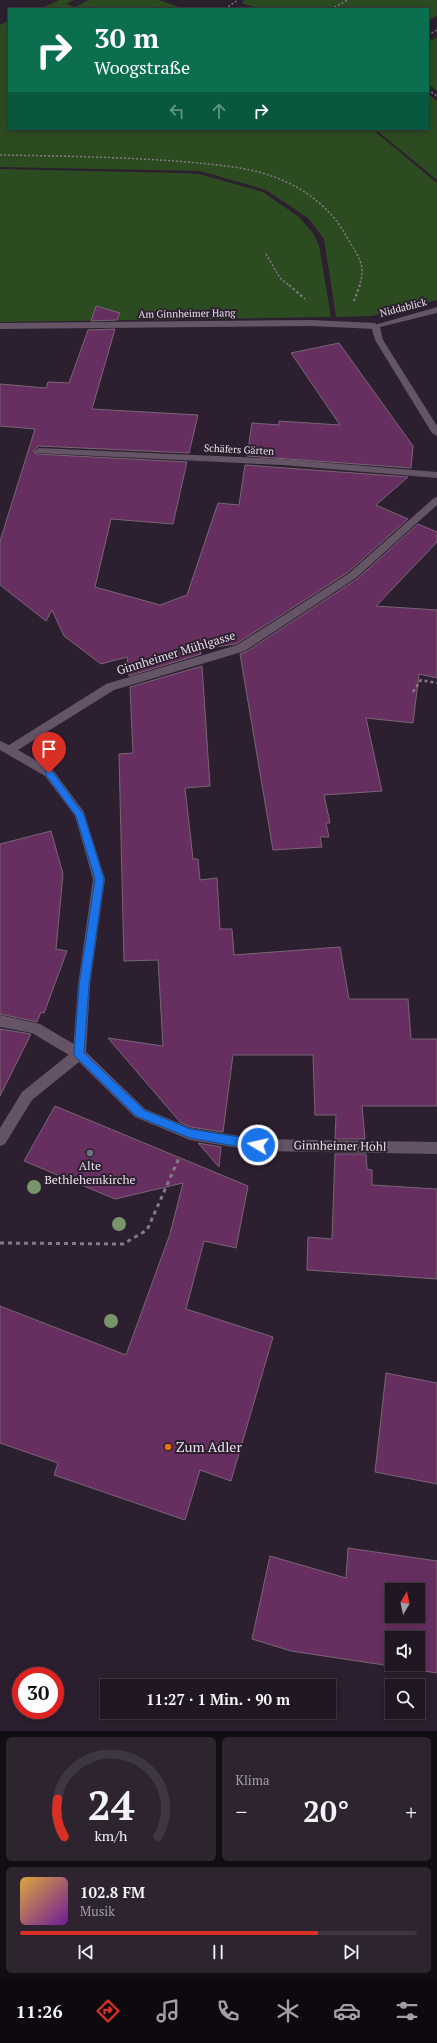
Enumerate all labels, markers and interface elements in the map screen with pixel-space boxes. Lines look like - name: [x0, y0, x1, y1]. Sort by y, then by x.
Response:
- text: 30 m: [94, 19, 159, 56]
- icon: right: [28, 24, 80, 76]
- text: Woogstraße: [94, 55, 190, 79]
- icon: left: [166, 100, 188, 122]
- icon: ahead: [208, 100, 230, 122]
- icon: right: [250, 100, 272, 122]
- street label: Niddablick: [378, 295, 429, 320]
- street label: Am Ginnheimer Hang: [138, 306, 236, 321]
- street label: Schäfers Gärten: [204, 441, 274, 458]
- street label: Ginnheimer Mühlgasse: [115, 627, 237, 678]
- pin: [32, 732, 66, 773]
- icon: arrive: [38, 738, 60, 760]
- position arrow: [237, 1124, 279, 1166]
- street label: Ginnheimer Hohl: [294, 1137, 387, 1154]
- marker: Alte Bethlehemkirche: [85, 1148, 95, 1158]
- place label: Alte Bethlehemkirche: [44, 1158, 136, 1187]
- place label: Zum Adler: [176, 1437, 242, 1456]
- marker: Zum Adler: [163, 1442, 173, 1452]
- north arrow: [385, 1583, 425, 1623]
- map controls: [385, 1583, 425, 1719]
- button: sound: [385, 1631, 425, 1671]
- speed limit sign: 30: [12, 1667, 64, 1719]
- button: search: [385, 1679, 425, 1719]
- text: 11:27 · 1 Min. · 90 m: [146, 1689, 290, 1709]
- text: Klima: [236, 1771, 270, 1789]
- text: 24: [87, 1777, 135, 1832]
- text: 20°: [303, 1791, 349, 1831]
- text: −: [236, 1797, 247, 1826]
- text: +: [405, 1797, 417, 1826]
- text: km/h: [94, 1826, 128, 1845]
- text: 102.8 FM: [80, 1882, 145, 1902]
- text: Musik: [80, 1902, 115, 1920]
- icon: previous: [75, 1941, 97, 1963]
- icon: pause: [207, 1941, 229, 1963]
- icon: next: [340, 1941, 362, 1963]
- icon: directions: [94, 1997, 122, 2025]
- icon: music: [154, 1997, 182, 2025]
- icon: phone: [214, 1997, 242, 2025]
- icon: climate: [274, 1997, 302, 2025]
- icon: car: [333, 1997, 361, 2025]
- icon: filters: [393, 1997, 421, 2025]
- text: 11:26: [16, 1999, 63, 2023]

